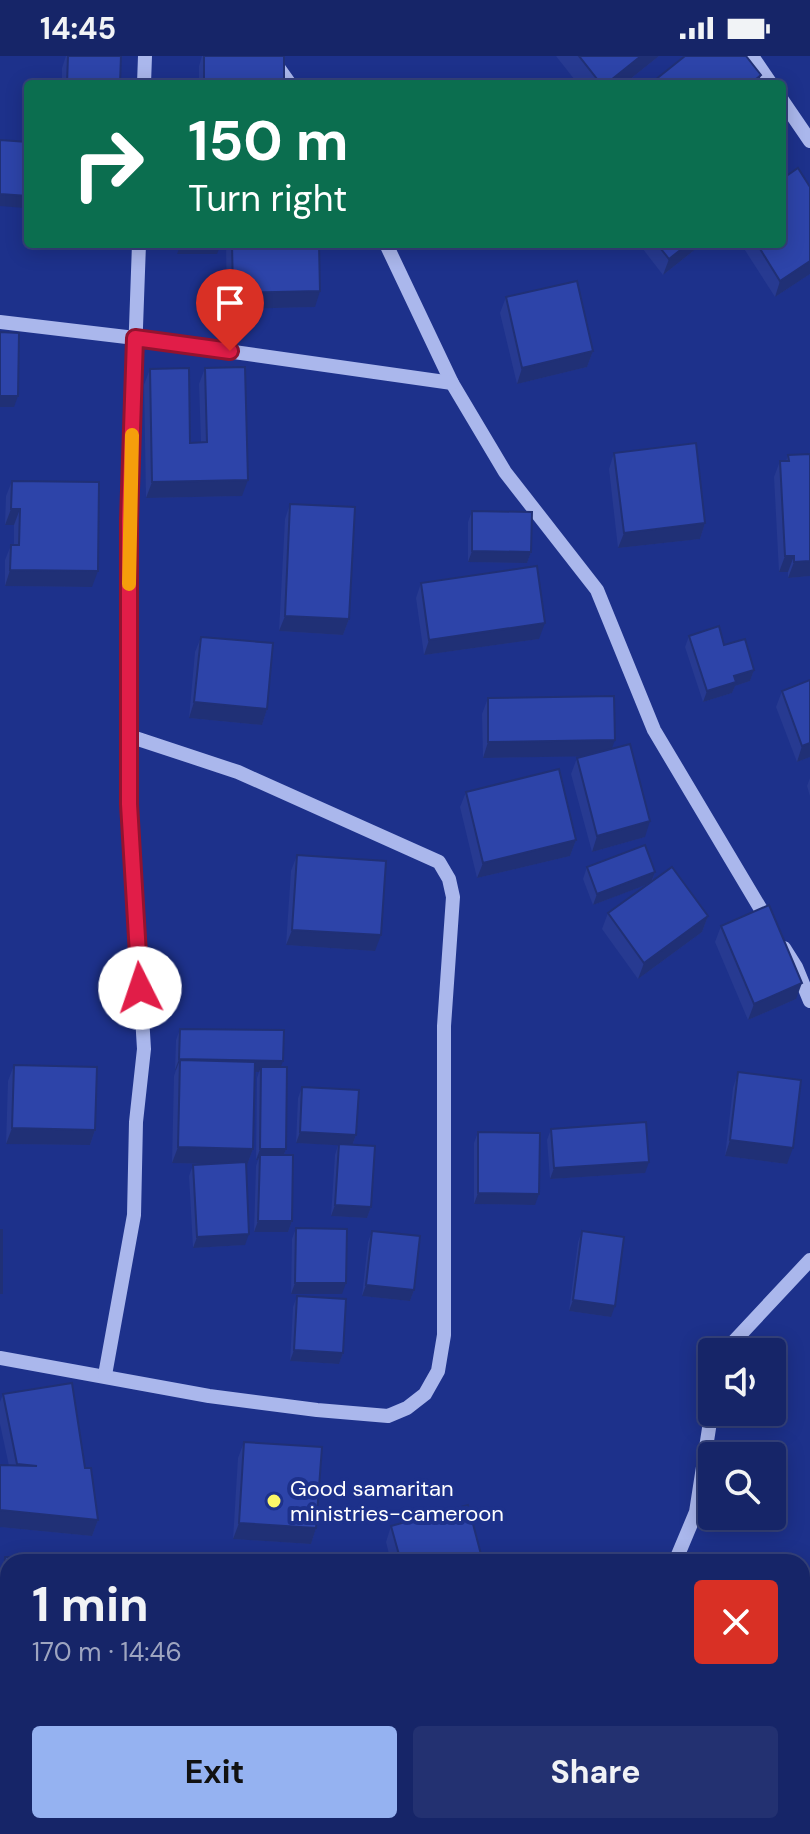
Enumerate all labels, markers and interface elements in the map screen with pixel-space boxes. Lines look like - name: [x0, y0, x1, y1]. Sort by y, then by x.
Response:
- text: 14:45: [40, 9, 116, 48]
- text: 150 m: [188, 104, 349, 177]
- icon: right: [56, 112, 160, 216]
- text: Turn right: [188, 175, 347, 222]
- pin: [196, 269, 264, 351]
- icon: arrive: [208, 281, 252, 325]
- position arrow: [98, 946, 182, 1030]
- map controls: [698, 1338, 786, 1530]
- button: sound: [698, 1338, 786, 1426]
- button: search: [698, 1442, 786, 1530]
- place label: Good samaritan ministries-cameroon: [290, 1474, 504, 1528]
- marker: Good samaritan ministries-cameroon: [265, 1492, 283, 1510]
- text: 1 min: [32, 1573, 149, 1636]
- button: close: [694, 1580, 778, 1664]
- text: 170 m · 14:46: [32, 1635, 182, 1669]
- button: Exit: [32, 1726, 397, 1818]
- button: Share: [413, 1726, 778, 1818]

